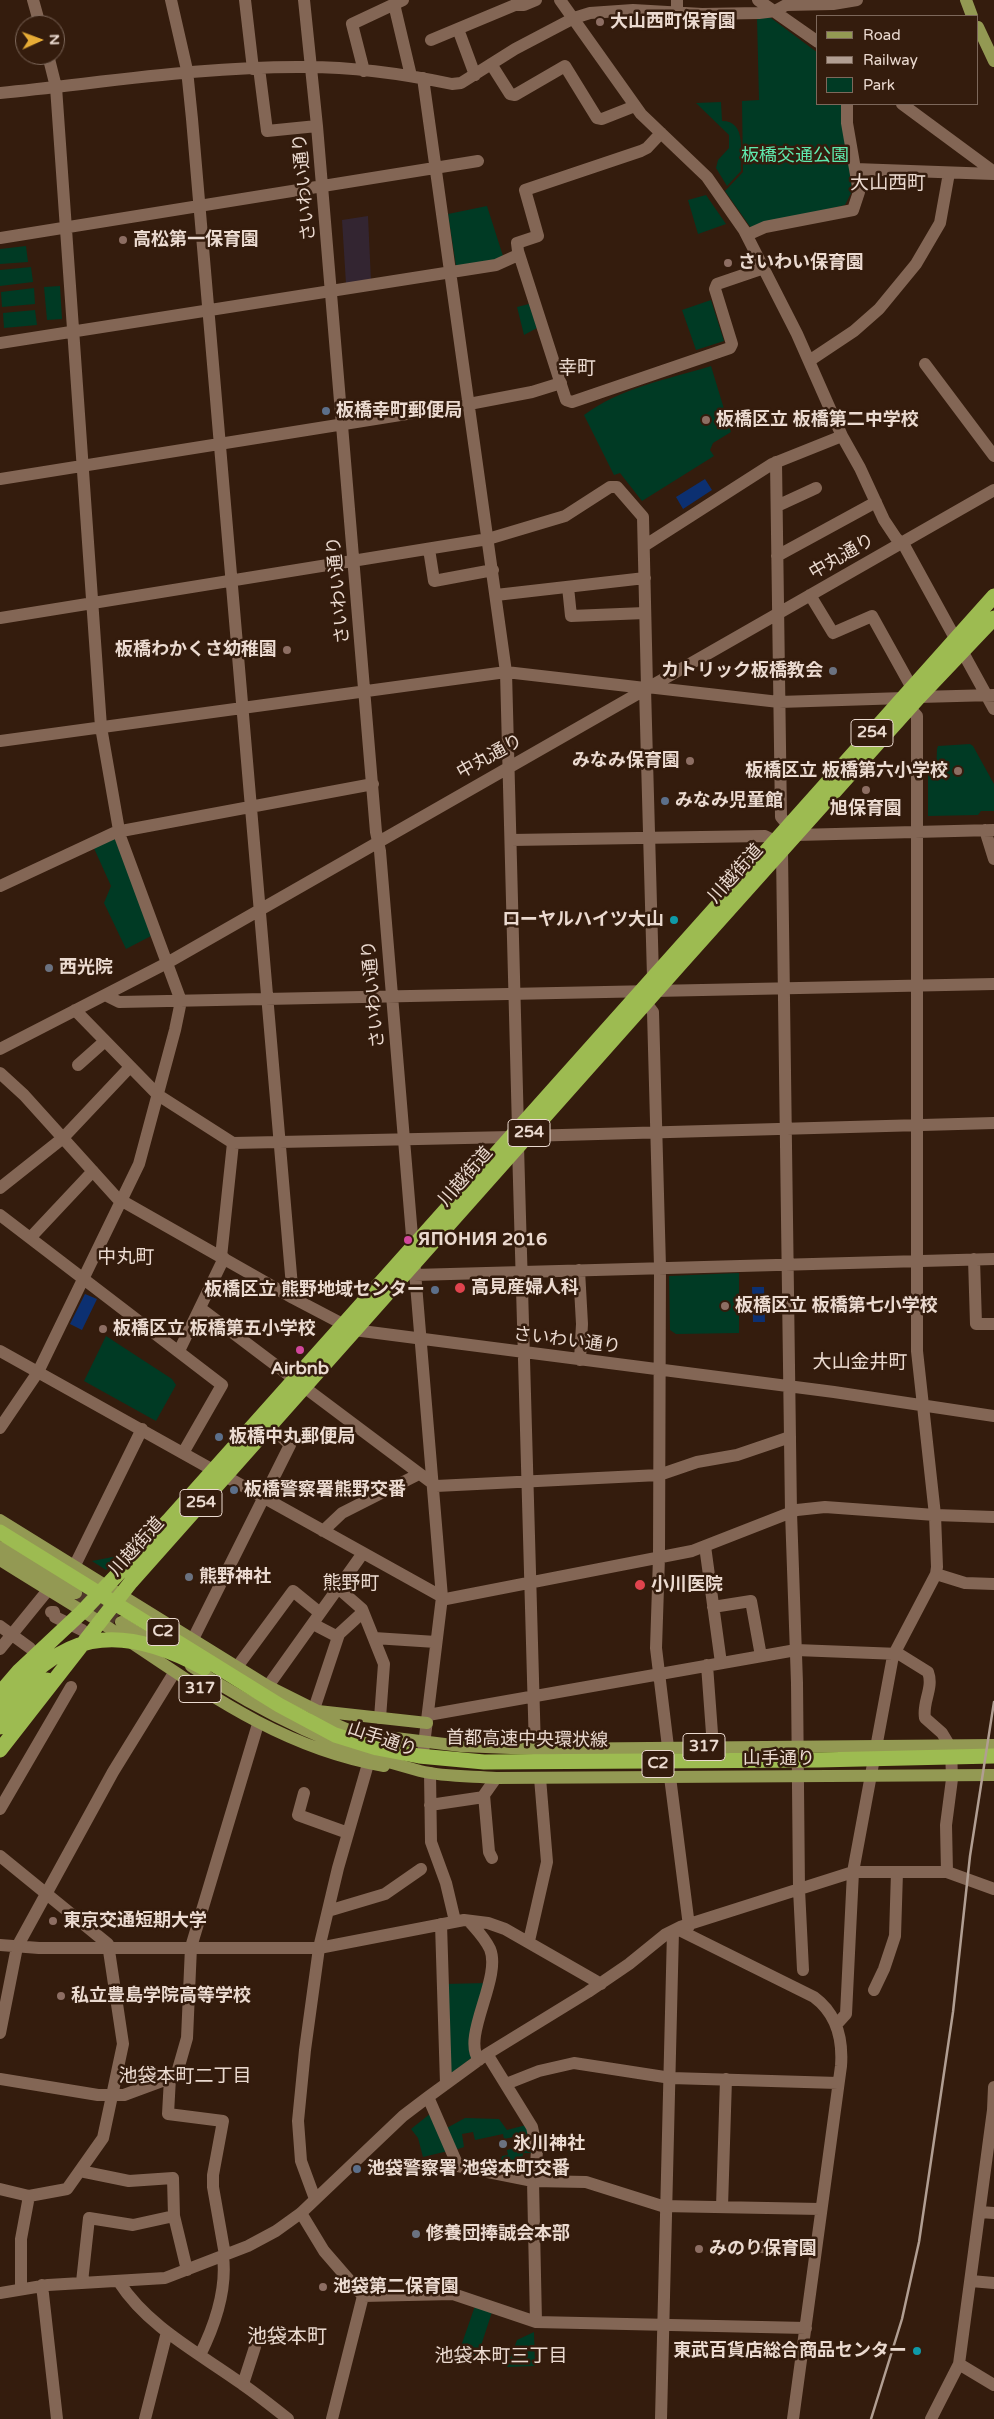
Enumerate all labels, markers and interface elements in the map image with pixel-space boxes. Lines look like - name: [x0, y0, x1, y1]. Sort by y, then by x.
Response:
- place label: 大山西町保育園: [610, 11, 736, 33]
- north arrow: [15, 15, 65, 65]
- legend: [816, 15, 979, 105]
- marker: 大山西町保育園: [594, 16, 606, 28]
- text: Road: [863, 26, 901, 44]
- text: N: [46, 34, 63, 45]
- text: Railway: [863, 51, 918, 69]
- text: Park: [863, 76, 895, 94]
- street label: さいわい通り: [290, 132, 320, 242]
- park label: 板橋交通公園: [741, 145, 849, 167]
- district label: 大山西町: [850, 173, 926, 195]
- place label: 高松第一保育園: [133, 229, 259, 251]
- marker: 高松第一保育園: [117, 234, 129, 246]
- place label: さいわい保育園: [738, 252, 864, 274]
- marker: さいわい保育園: [722, 257, 734, 269]
- district label: 幸町: [558, 358, 596, 380]
- place label: 板橋幸町郵便局: [336, 400, 462, 422]
- marker: 板橋幸町郵便局: [320, 405, 332, 417]
- place label: 板橋区立 板橋第二中学校: [716, 409, 919, 431]
- marker: 板橋区立 板橋第二中学校: [700, 414, 712, 426]
- street label: 中丸通り: [805, 530, 879, 584]
- street label: さいわい通り: [324, 535, 354, 645]
- place label: 板橋わかくさ幼稚園: [115, 639, 277, 661]
- marker: 板橋わかくさ幼稚園: [281, 644, 293, 656]
- place label: カトリック板橋教会: [661, 660, 823, 682]
- marker: カトリック板橋教会: [827, 665, 839, 677]
- road number: 254: [851, 720, 893, 746]
- street label: 中丸通り: [453, 730, 527, 784]
- place label: みなみ保育園: [572, 750, 680, 772]
- marker: みなみ保育園: [684, 755, 696, 767]
- place label: 板橋区立 板橋第六小学校: [745, 760, 948, 782]
- marker: 板橋区立 板橋第六小学校: [952, 765, 964, 777]
- marker: 旭保育園: [860, 784, 872, 796]
- place label: みなみ児童館: [675, 790, 783, 812]
- marker: みなみ児童館: [659, 795, 671, 807]
- place label: 旭保育園: [830, 798, 902, 820]
- street label: 川越街道: [704, 840, 768, 908]
- place label: ローヤルハイツ大山: [502, 909, 664, 931]
- marker: ローヤルハイツ大山: [668, 914, 680, 926]
- street label: さいわい通り: [359, 939, 389, 1049]
- place label: 西光院: [59, 957, 113, 979]
- marker: 西光院: [43, 962, 55, 974]
- road number: 254: [508, 1120, 550, 1146]
- street label: 川越街道: [434, 1143, 498, 1211]
- place label: ЯПОНИЯ 2016: [418, 1229, 547, 1251]
- marker: ЯПОНИЯ 2016: [402, 1234, 414, 1246]
- district label: 中丸町: [98, 1247, 154, 1269]
- place label: 高見産婦人科: [471, 1277, 579, 1299]
- place label: 板橋区立 熊野地域センター: [204, 1279, 425, 1301]
- marker: 高見産婦人科: [453, 1281, 467, 1295]
- marker: 板橋区立 熊野地域センター: [429, 1284, 441, 1296]
- place label: 板橋区立 板橋第七小学校: [735, 1295, 938, 1317]
- marker: 板橋区立 板橋第七小学校: [719, 1300, 731, 1312]
- place label: 板橋区立 板橋第五小学校: [113, 1318, 316, 1340]
- marker: 板橋区立 板橋第五小学校: [97, 1323, 109, 1335]
- street label: さいわい通り: [512, 1324, 622, 1358]
- marker: Airbnb: [294, 1344, 306, 1356]
- district label: 大山金井町: [813, 1352, 907, 1374]
- place label: Airbnb: [271, 1358, 329, 1380]
- place label: 板橋中丸郵便局: [229, 1426, 355, 1448]
- marker: 板橋中丸郵便局: [213, 1431, 225, 1443]
- place label: 板橋警察署熊野交番: [244, 1479, 406, 1501]
- marker: 板橋警察署熊野交番: [228, 1484, 240, 1496]
- road number: 254: [180, 1490, 222, 1516]
- street label: 川越街道: [105, 1513, 169, 1581]
- place label: 熊野神社: [199, 1566, 271, 1588]
- marker: 熊野神社: [183, 1571, 195, 1583]
- district label: 熊野町: [323, 1573, 379, 1595]
- place label: 小川医院: [651, 1574, 723, 1596]
- marker: 小川医院: [633, 1578, 647, 1592]
- road number: C2: [147, 1618, 179, 1645]
- road number: 317: [179, 1676, 221, 1702]
- street label: 山手通り: [344, 1718, 420, 1762]
- street label: 首都高速中央環状線: [446, 1728, 608, 1752]
- road number: 317: [683, 1734, 725, 1760]
- street label: 山手通り: [743, 1748, 815, 1770]
- road number: C2: [642, 1750, 674, 1778]
- place label: 東京交通短期大学: [63, 1910, 207, 1932]
- marker: 東京交通短期大学: [47, 1915, 59, 1927]
- place label: 私立豊島学院高等学校: [71, 1985, 251, 2007]
- marker: 私立豊島学院高等学校: [55, 1990, 67, 2002]
- district label: 池袋本町二丁目: [119, 2066, 251, 2088]
- place label: 氷川神社: [513, 2133, 585, 2155]
- marker: 氷川神社: [497, 2138, 509, 2150]
- place label: 池袋警察署 池袋本町交番: [367, 2158, 570, 2180]
- marker: 池袋警察署 池袋本町交番: [351, 2163, 363, 2175]
- place label: 修養団捧誠会本部: [426, 2223, 570, 2245]
- marker: 修養団捧誠会本部: [410, 2228, 422, 2240]
- place label: みのり保育園: [709, 2238, 817, 2260]
- marker: みのり保育園: [693, 2243, 705, 2255]
- place label: 池袋第二保育園: [333, 2276, 459, 2298]
- marker: 池袋第二保育園: [317, 2281, 329, 2293]
- district label: 池袋本町: [247, 2326, 327, 2350]
- place label: 東武百貨店総合商品センター: [673, 2340, 907, 2362]
- marker: 東武百貨店総合商品センター: [911, 2345, 923, 2357]
- district label: 池袋本町三丁目: [435, 2346, 567, 2368]

